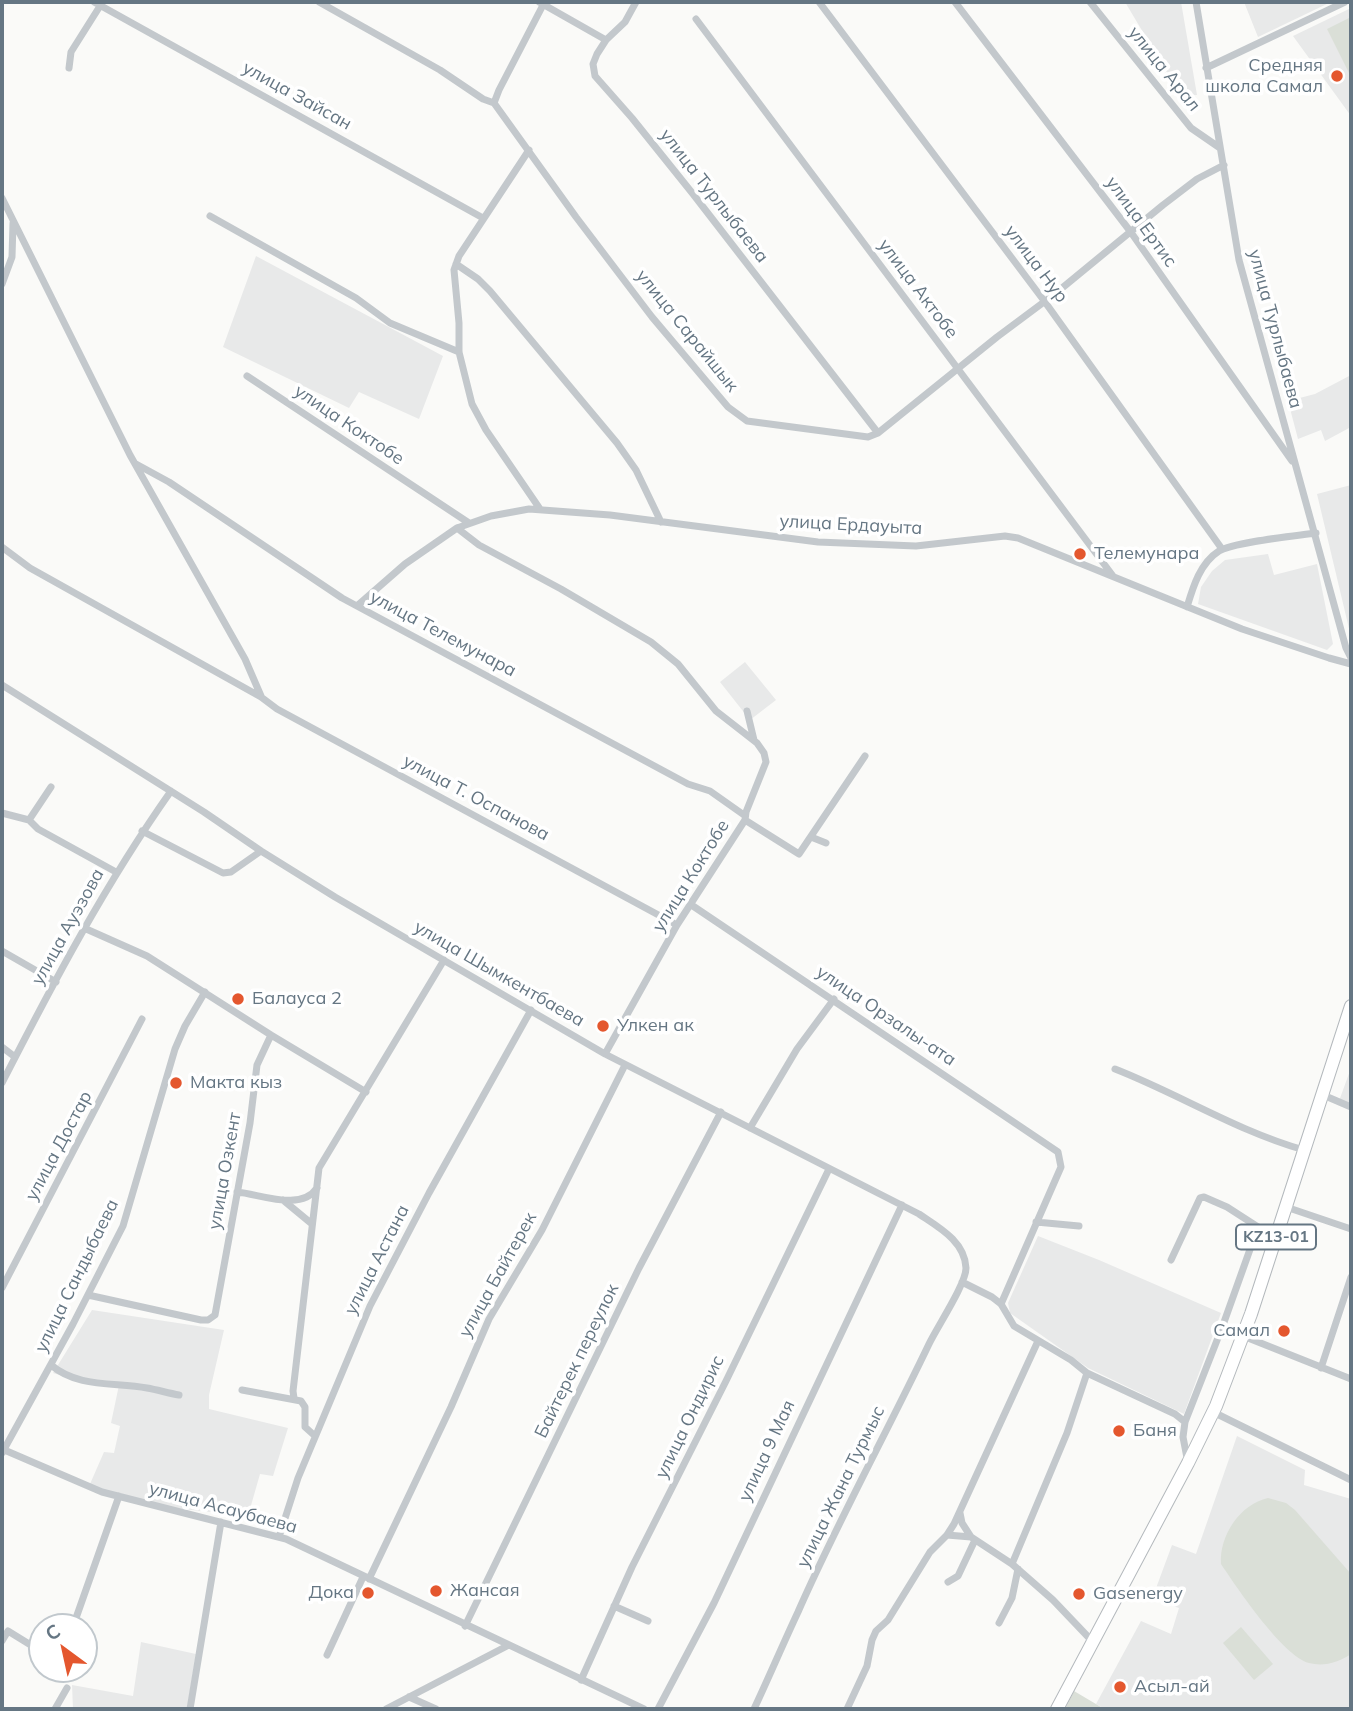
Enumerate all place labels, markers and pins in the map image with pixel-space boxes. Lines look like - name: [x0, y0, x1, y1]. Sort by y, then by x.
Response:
- place label: Средняя школа Самал: [1205, 55, 1323, 98]
- marker: Средняя школа Самал: [1329, 68, 1345, 84]
- place label: Телемунара: [1094, 543, 1200, 565]
- marker: Телемунара: [1072, 546, 1088, 562]
- place label: Балауса 2: [252, 988, 342, 1010]
- marker: Балауса 2: [230, 991, 246, 1007]
- place label: Улкен ак: [617, 1015, 694, 1037]
- marker: Улкен ак: [595, 1018, 611, 1034]
- place label: Макта кыз: [190, 1072, 282, 1094]
- marker: Макта кыз: [168, 1075, 184, 1091]
- place label: Самал: [1213, 1320, 1270, 1342]
- marker: Самал: [1276, 1323, 1292, 1339]
- place label: Баня: [1133, 1420, 1177, 1442]
- marker: Баня: [1111, 1423, 1127, 1439]
- place label: Жансая: [450, 1580, 520, 1602]
- place label: Дока: [308, 1582, 354, 1604]
- marker: Жансая: [428, 1583, 444, 1599]
- place label: Gasenergy: [1093, 1583, 1183, 1605]
- marker: Дока: [360, 1585, 376, 1601]
- marker: Gasenergy: [1071, 1586, 1087, 1602]
- place label: Асыл-ай: [1134, 1676, 1210, 1698]
- marker: Асыл-ай: [1112, 1679, 1128, 1695]

